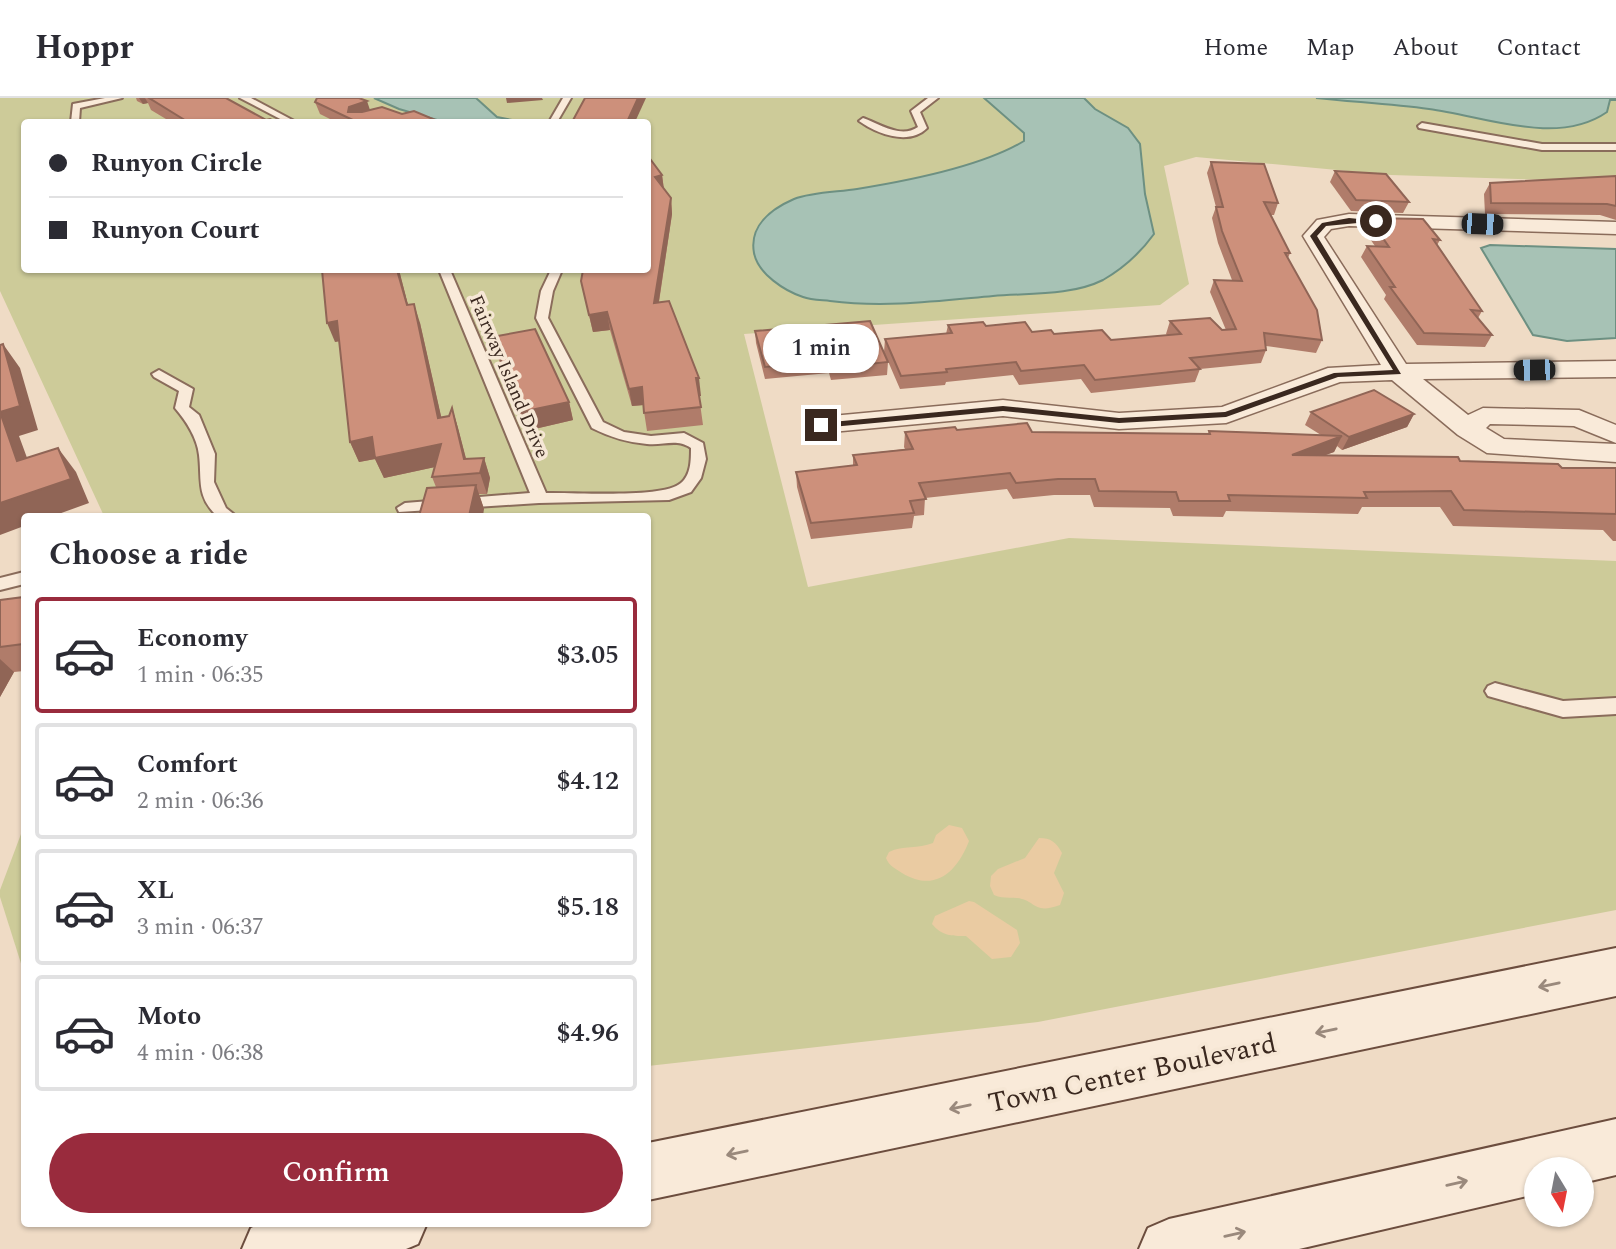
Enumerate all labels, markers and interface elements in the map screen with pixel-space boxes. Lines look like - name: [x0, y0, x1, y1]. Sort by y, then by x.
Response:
- text: Hoppr: [35, 23, 134, 73]
- text: Home: [1203, 30, 1268, 66]
- text: Map: [1306, 30, 1354, 66]
- text: About: [1392, 30, 1458, 66]
- text: Contact: [1496, 30, 1581, 66]
- text: Runyon Circle: [91, 143, 262, 183]
- route start: [1360, 205, 1392, 237]
- text: Runyon Court: [91, 210, 260, 250]
- car: [1461, 213, 1504, 235]
- street label: Fairway Island Drive: [461, 290, 556, 463]
- callout: 1 min: [763, 324, 879, 372]
- text: 1 min: [791, 331, 851, 366]
- car: [1513, 359, 1556, 381]
- route end: [805, 409, 837, 441]
- text: Choose a ride: [49, 530, 248, 579]
- text: Economy: [137, 618, 247, 658]
- icon: car: [53, 624, 116, 687]
- text: $3.05: [556, 635, 619, 675]
- text: 1 min · 06:35: [137, 658, 264, 693]
- text: Comfort: [137, 744, 238, 784]
- icon: car: [53, 750, 116, 813]
- text: $4.12: [556, 761, 619, 801]
- text: 2 min · 06:36: [137, 784, 264, 819]
- text: XL: [137, 870, 174, 910]
- icon: car: [53, 876, 116, 939]
- text: $5.18: [556, 887, 619, 927]
- text: 3 min · 06:37: [137, 910, 264, 945]
- one-way arrow: [1538, 979, 1561, 993]
- text: Moto: [137, 996, 201, 1036]
- icon: car: [53, 1002, 116, 1065]
- text: $4.96: [556, 1013, 619, 1053]
- street label: Town Center Boulevard: [984, 1022, 1281, 1125]
- one-way arrow: [1315, 1025, 1338, 1039]
- text: 4 min · 06:38: [137, 1036, 264, 1071]
- one-way arrow: [949, 1101, 972, 1115]
- button: Confirm: [49, 1133, 623, 1213]
- one-way arrow: [726, 1147, 749, 1161]
- north arrow: [1524, 1157, 1594, 1227]
- map controls: [1524, 1157, 1594, 1227]
- one-way arrow: [1445, 1176, 1468, 1190]
- one-way arrow: [1223, 1227, 1246, 1240]

